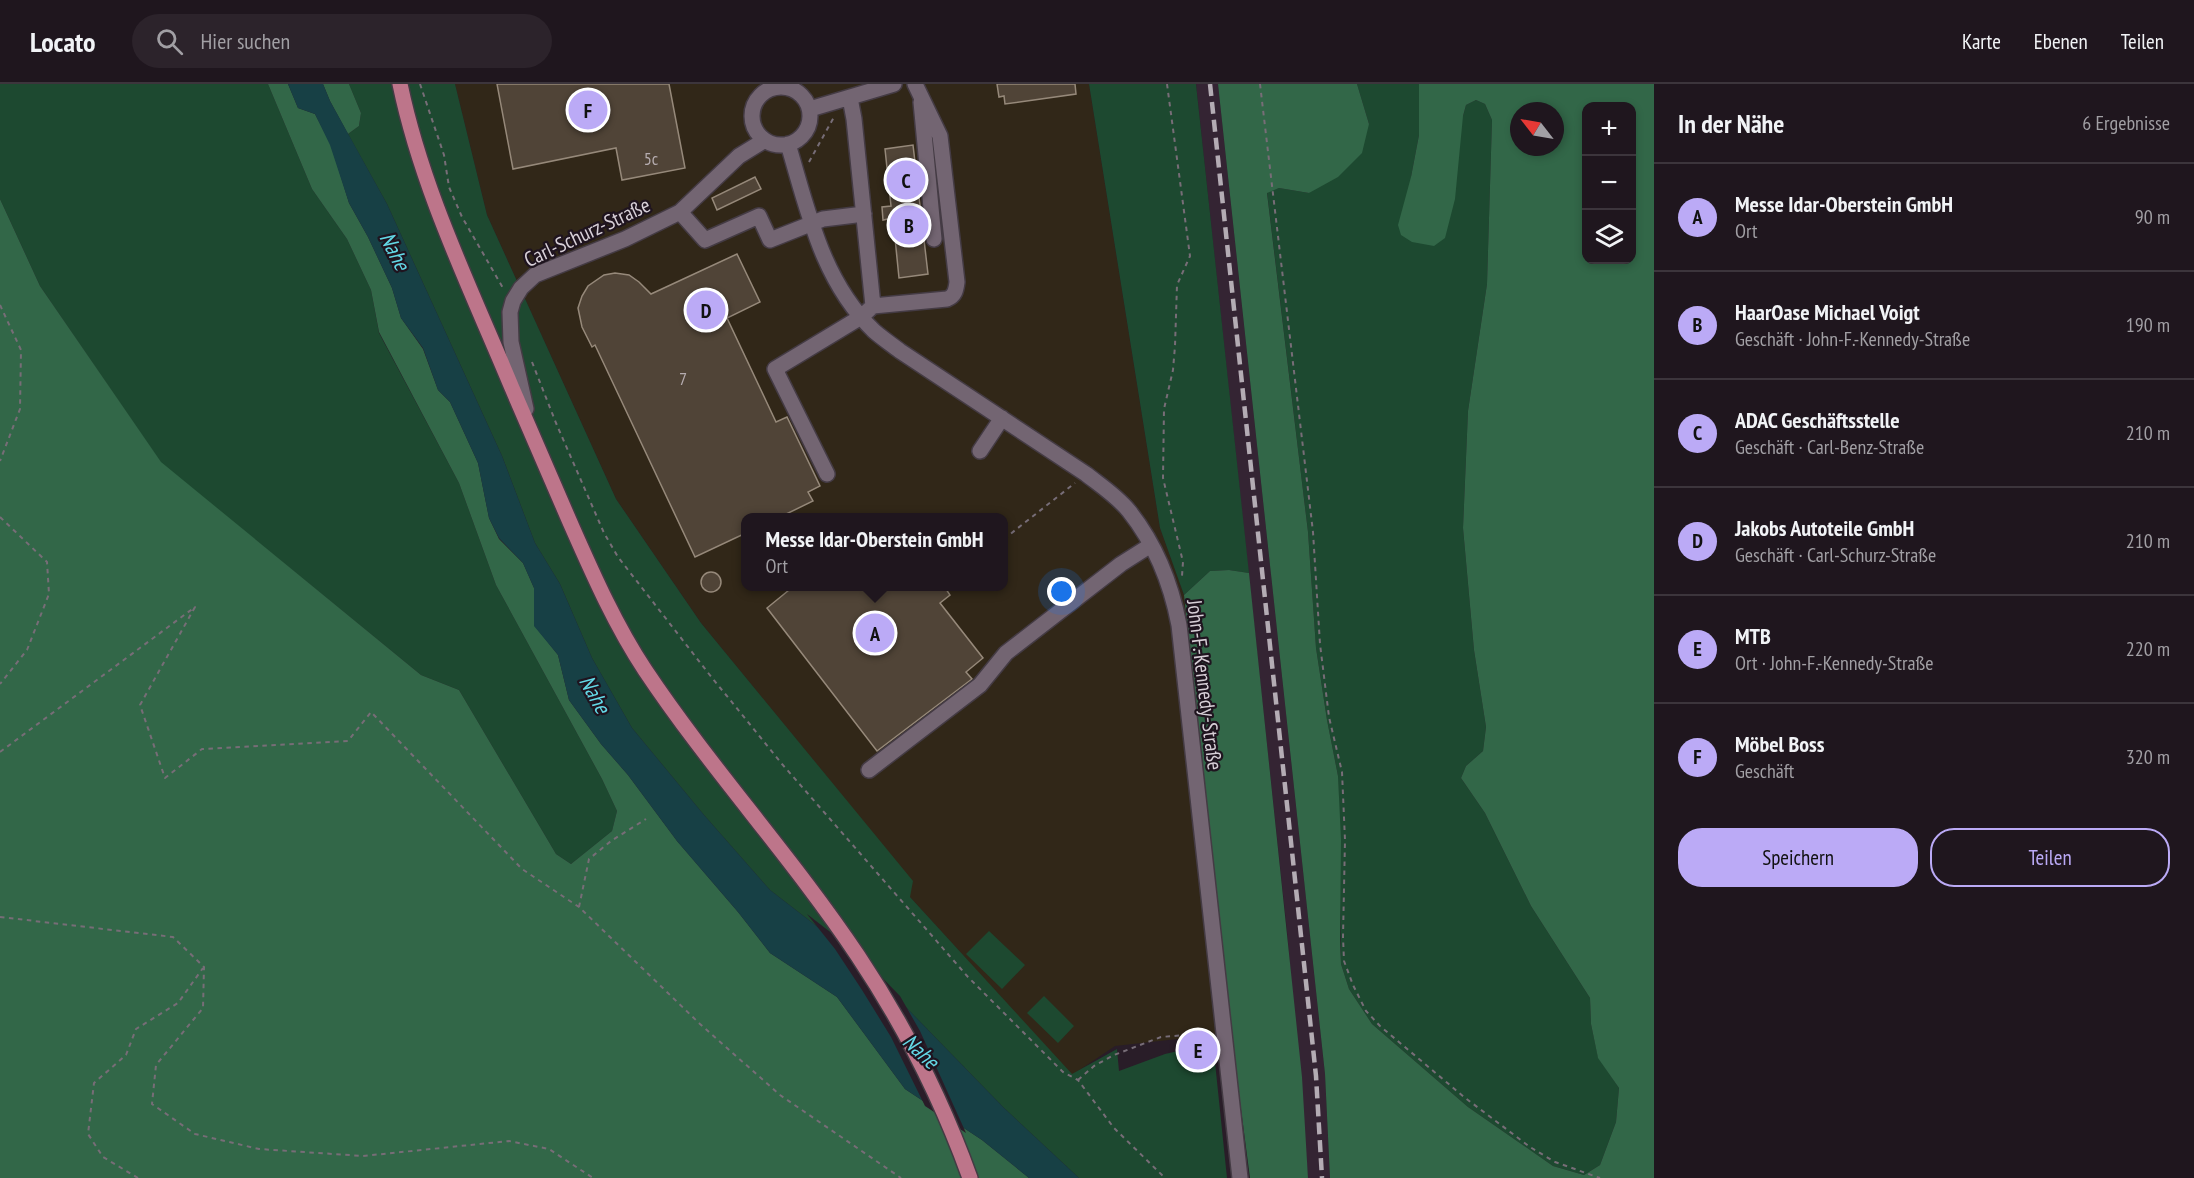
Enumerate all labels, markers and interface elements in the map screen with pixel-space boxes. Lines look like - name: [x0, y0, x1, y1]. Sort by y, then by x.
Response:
- search box: [132, 14, 552, 68]
- text: Locato: [30, 23, 96, 60]
- icon: search: [153, 25, 186, 58]
- text: Hier suchen: [201, 27, 290, 55]
- text: Karte: [1962, 28, 2001, 55]
- text: Ebenen: [2034, 28, 2088, 55]
- text: Teilen: [2121, 28, 2164, 55]
- pin: F: [568, 87, 608, 132]
- north arrow: [1510, 102, 1564, 156]
- map controls: [1582, 102, 1636, 264]
- button: +: [1582, 102, 1636, 156]
- text: In der Nähe: [1678, 107, 1784, 140]
- text: 6 Ergebnisse: [2082, 110, 2170, 136]
- house number: 5c: [644, 147, 659, 170]
- button: −: [1582, 156, 1636, 210]
- pin: C: [886, 158, 926, 202]
- text: Messe Idar-Oberstein GmbH: [1735, 190, 1953, 218]
- street label: Carl-Schurz-Straße: [520, 191, 654, 273]
- pin: B: [890, 202, 928, 248]
- text: A: [1692, 204, 1703, 230]
- text: 90 m: [2135, 204, 2170, 230]
- button: layers: [1582, 210, 1636, 264]
- text: Ort: [1735, 218, 1757, 244]
- water label: Nahe: [374, 227, 417, 277]
- pin: D: [686, 288, 726, 332]
- text: HaarOase Michael Voigt: [1735, 298, 1920, 326]
- text: B: [1693, 312, 1702, 338]
- text: 190 m: [2126, 312, 2170, 338]
- text: Geschäft · John-F.-Kennedy-Straße: [1735, 326, 1970, 352]
- house number: 7: [679, 367, 687, 390]
- text: ADAC Geschäftsstelle: [1735, 406, 1900, 434]
- text: C: [1693, 420, 1702, 446]
- text: 210 m: [2126, 420, 2170, 446]
- text: Geschäft · Carl-Benz-Straße: [1735, 434, 1924, 460]
- popup: [741, 513, 1008, 591]
- text: Jakobs Autoteile GmbH: [1735, 514, 1914, 542]
- text: Messe Idar-Oberstein GmbH: [766, 525, 983, 553]
- text: D: [1692, 528, 1703, 554]
- text: 210 m: [2126, 528, 2170, 554]
- text: Geschäft · Carl-Schurz-Straße: [1735, 542, 1936, 568]
- text: Ort: [766, 553, 788, 579]
- your location: [1047, 577, 1076, 606]
- street label: John-F.-Kennedy-Straße: [1181, 597, 1229, 772]
- pin: A: [856, 610, 894, 656]
- text: MTB: [1735, 622, 1771, 650]
- text: E: [1693, 636, 1702, 662]
- text: 220 m: [2126, 636, 2170, 662]
- text: Ort · John-F.-Kennedy-Straße: [1735, 650, 1933, 676]
- water label: Nahe: [573, 670, 618, 720]
- text: Möbel Boss: [1735, 730, 1824, 758]
- text: F: [1693, 744, 1702, 770]
- text: 320 m: [2126, 744, 2170, 770]
- text: Geschäft: [1735, 758, 1794, 784]
- button: Speichern: [1678, 828, 1918, 887]
- button: Teilen: [1930, 828, 2170, 887]
- water label: Nahe: [897, 1027, 946, 1076]
- pin: E: [1178, 1028, 1218, 1072]

